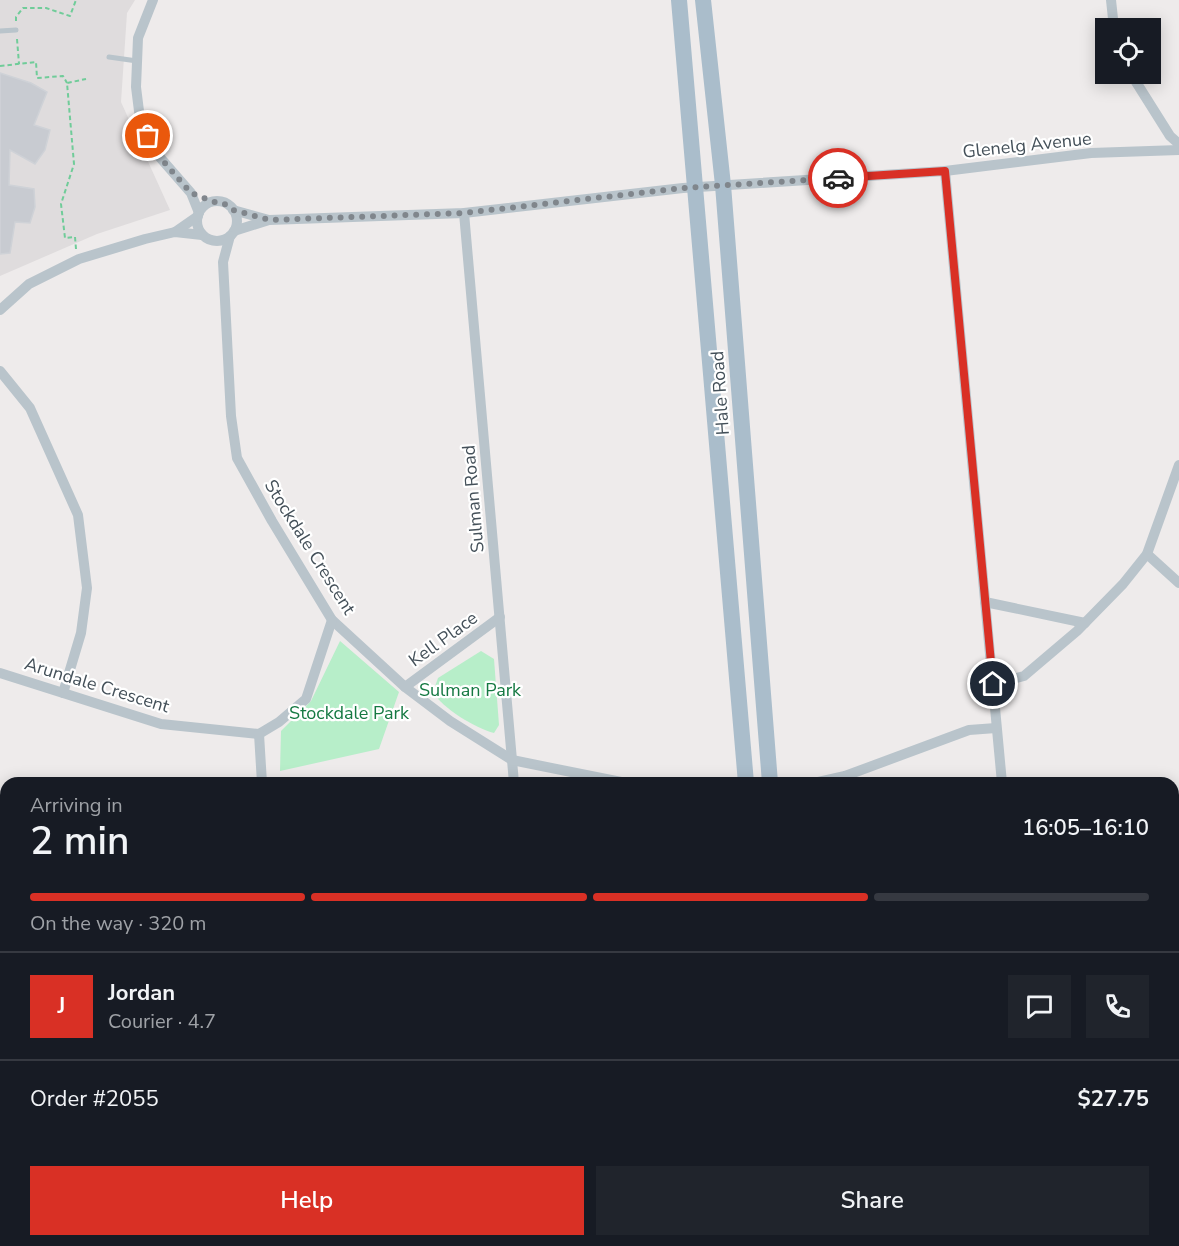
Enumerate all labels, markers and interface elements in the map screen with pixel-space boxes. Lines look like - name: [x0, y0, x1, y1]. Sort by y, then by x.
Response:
- map controls: [1095, 18, 1161, 84]
- button: locate: [1095, 18, 1161, 84]
- pin: [122, 110, 173, 161]
- icon: bag: [131, 119, 164, 152]
- street label: Glenelg Avenue: [961, 126, 1093, 164]
- courier: [808, 148, 868, 208]
- icon: car: [822, 162, 855, 195]
- street label: Hale Road: [705, 350, 735, 436]
- street label: Sulman Road: [456, 444, 490, 554]
- street label: Stockdale Crescent: [259, 475, 362, 620]
- street label: Kell Place: [404, 606, 482, 672]
- street label: Arundale Crescent: [22, 652, 173, 719]
- pin: [967, 658, 1018, 709]
- icon: home: [976, 667, 1009, 700]
- park label: Sulman Park: [419, 678, 522, 702]
- park label: Stockdale Park: [289, 701, 410, 725]
- text: Arriving in: [30, 792, 123, 819]
- text: 16:05–16:10: [1022, 813, 1149, 843]
- text: 2 min: [30, 815, 129, 868]
- text: On the way · 320 m: [30, 910, 206, 937]
- button: chat: [1008, 975, 1071, 1038]
- button: phone: [1086, 975, 1149, 1038]
- text: Jordan: [108, 978, 175, 1008]
- text: J: [58, 991, 65, 1021]
- text: Courier · 4.7: [108, 1008, 216, 1035]
- text: Order #2055: [30, 1084, 159, 1114]
- text: $27.75: [1078, 1084, 1149, 1114]
- button: Help: [30, 1166, 584, 1235]
- button: Share: [596, 1166, 1149, 1235]

